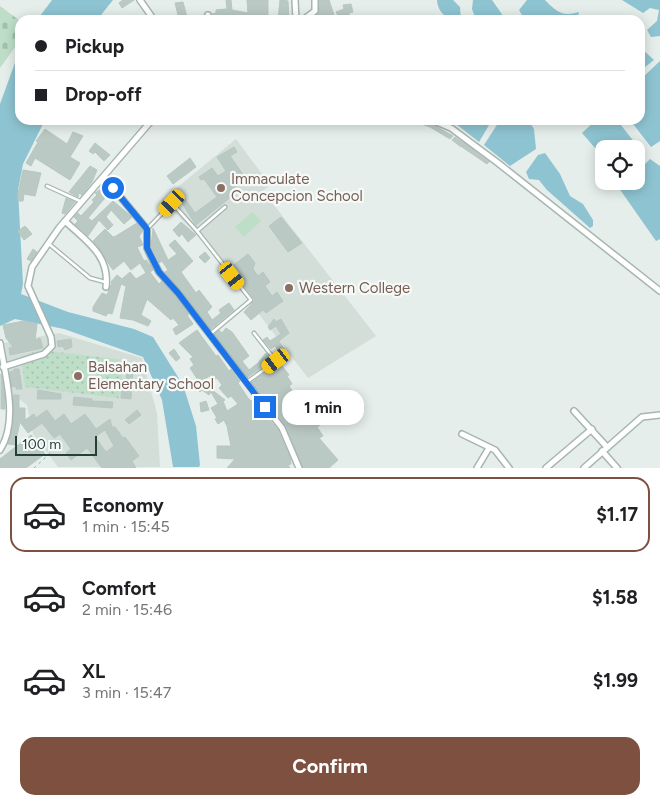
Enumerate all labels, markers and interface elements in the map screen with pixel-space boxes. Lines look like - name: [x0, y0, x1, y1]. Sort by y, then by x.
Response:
- text: Pickup: [65, 35, 124, 58]
- text: Drop-off: [65, 83, 142, 106]
- map controls: [595, 140, 645, 190]
- button: locate: [595, 140, 645, 190]
- place label: Immaculate Concepcion School: [231, 170, 363, 205]
- route start: [102, 177, 124, 199]
- marker: Immaculate Concepcion School: [215, 182, 227, 194]
- car: [156, 187, 187, 219]
- car: [216, 260, 247, 292]
- place label: Western College: [299, 279, 410, 297]
- marker: Western College: [283, 282, 295, 294]
- car: [259, 346, 292, 376]
- place label: Balsahan Elementary School: [88, 358, 214, 393]
- marker: Balsahan Elementary School: [72, 370, 84, 382]
- callout: 1 min: [282, 390, 365, 424]
- route end: [254, 396, 276, 418]
- text: 1 min: [304, 398, 342, 417]
- scale bar: [15, 432, 98, 456]
- text: 100 m: [22, 436, 61, 453]
- icon: car: [22, 492, 67, 537]
- text: Economy: [82, 494, 164, 517]
- text: $1.17: [596, 503, 638, 526]
- text: 1 min · 15:45: [82, 517, 170, 536]
- icon: car: [22, 575, 67, 620]
- text: Comfort: [82, 577, 157, 600]
- text: $1.58: [592, 586, 638, 609]
- text: 2 min · 15:46: [82, 600, 172, 619]
- icon: car: [22, 658, 67, 703]
- text: XL: [82, 660, 105, 683]
- text: $1.99: [593, 669, 638, 692]
- text: 3 min · 15:47: [82, 683, 171, 702]
- button: Confirm: [20, 737, 640, 795]

